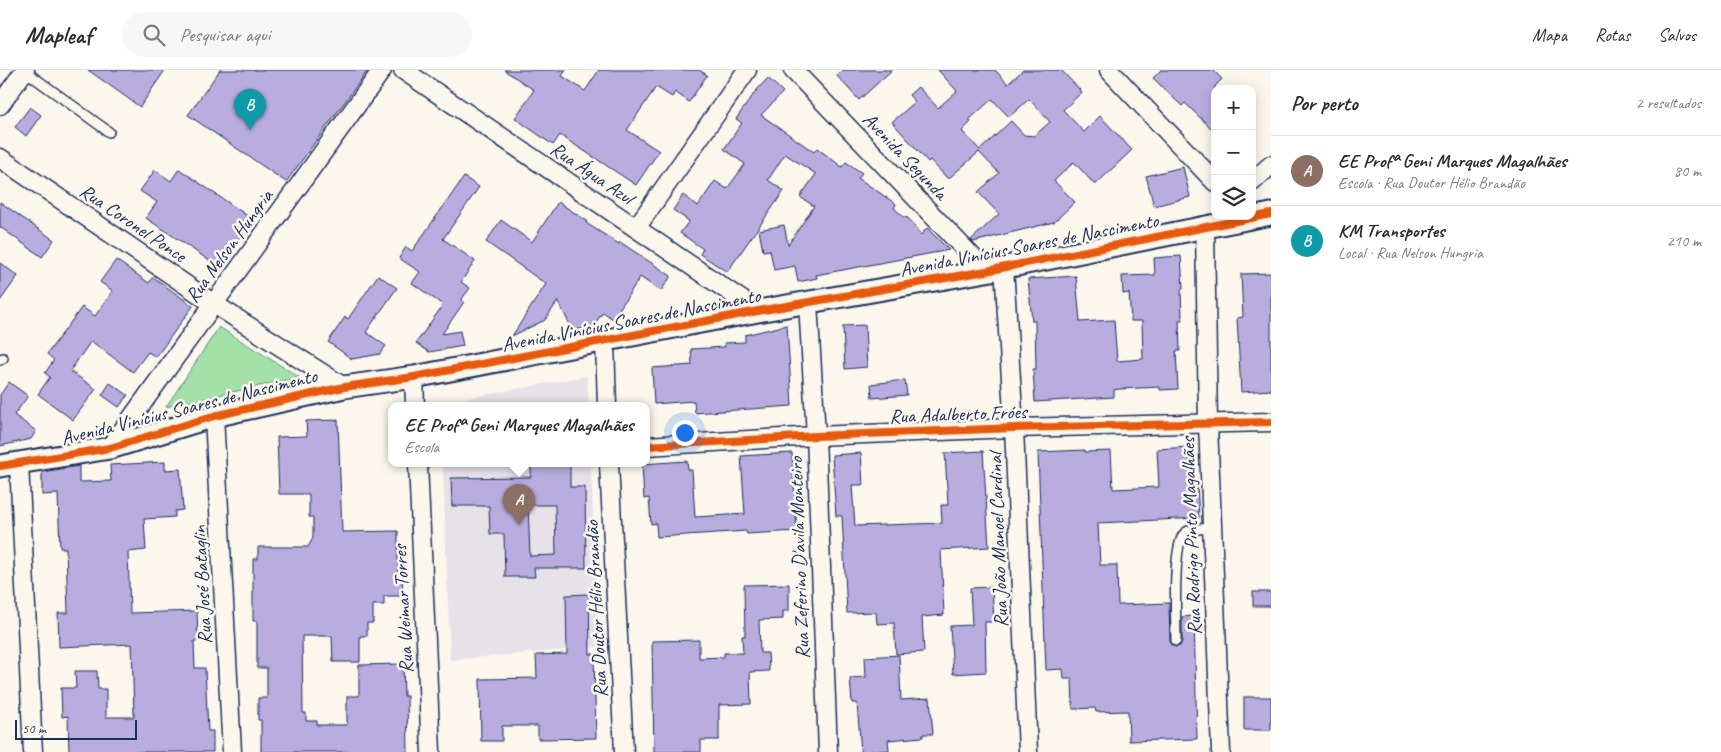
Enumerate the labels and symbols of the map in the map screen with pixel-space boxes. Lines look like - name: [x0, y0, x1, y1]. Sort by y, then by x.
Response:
- pin: B: [234, 89, 266, 130]
- street label: Avenida Segunda: [857, 107, 954, 206]
- street label: Rua Água Azul: [546, 136, 641, 212]
- street label: Rua Coronel Ponce: [75, 178, 192, 269]
- street label: Rua Nelson Hungria: [180, 184, 279, 307]
- street label: Avenida Vinícius Soares de Nascimento: [898, 207, 1161, 282]
- street label: Avenida Vinícius Soares de Nascimento: [500, 282, 763, 357]
- street label: Avenida Vinícius Soares de Nascimento: [58, 363, 320, 451]
- street label: Rua Adalberto Fróes: [889, 399, 1029, 429]
- your location: [672, 420, 698, 446]
- street label: Rua Rodrigo Pinto Magalhães: [1175, 434, 1207, 635]
- street label: Rua João Manoel Cardinal: [982, 449, 1014, 628]
- street label: Rua Zeferino D'avila Monteiro: [783, 456, 815, 659]
- pin: A: [503, 484, 535, 525]
- street label: Rua Doutor Hélio Brandão: [579, 519, 613, 698]
- street label: Rua José Bataglin: [186, 524, 218, 645]
- street label: Rua Weimar Torres: [387, 542, 419, 674]
- scale bar: [15, 717, 138, 740]

